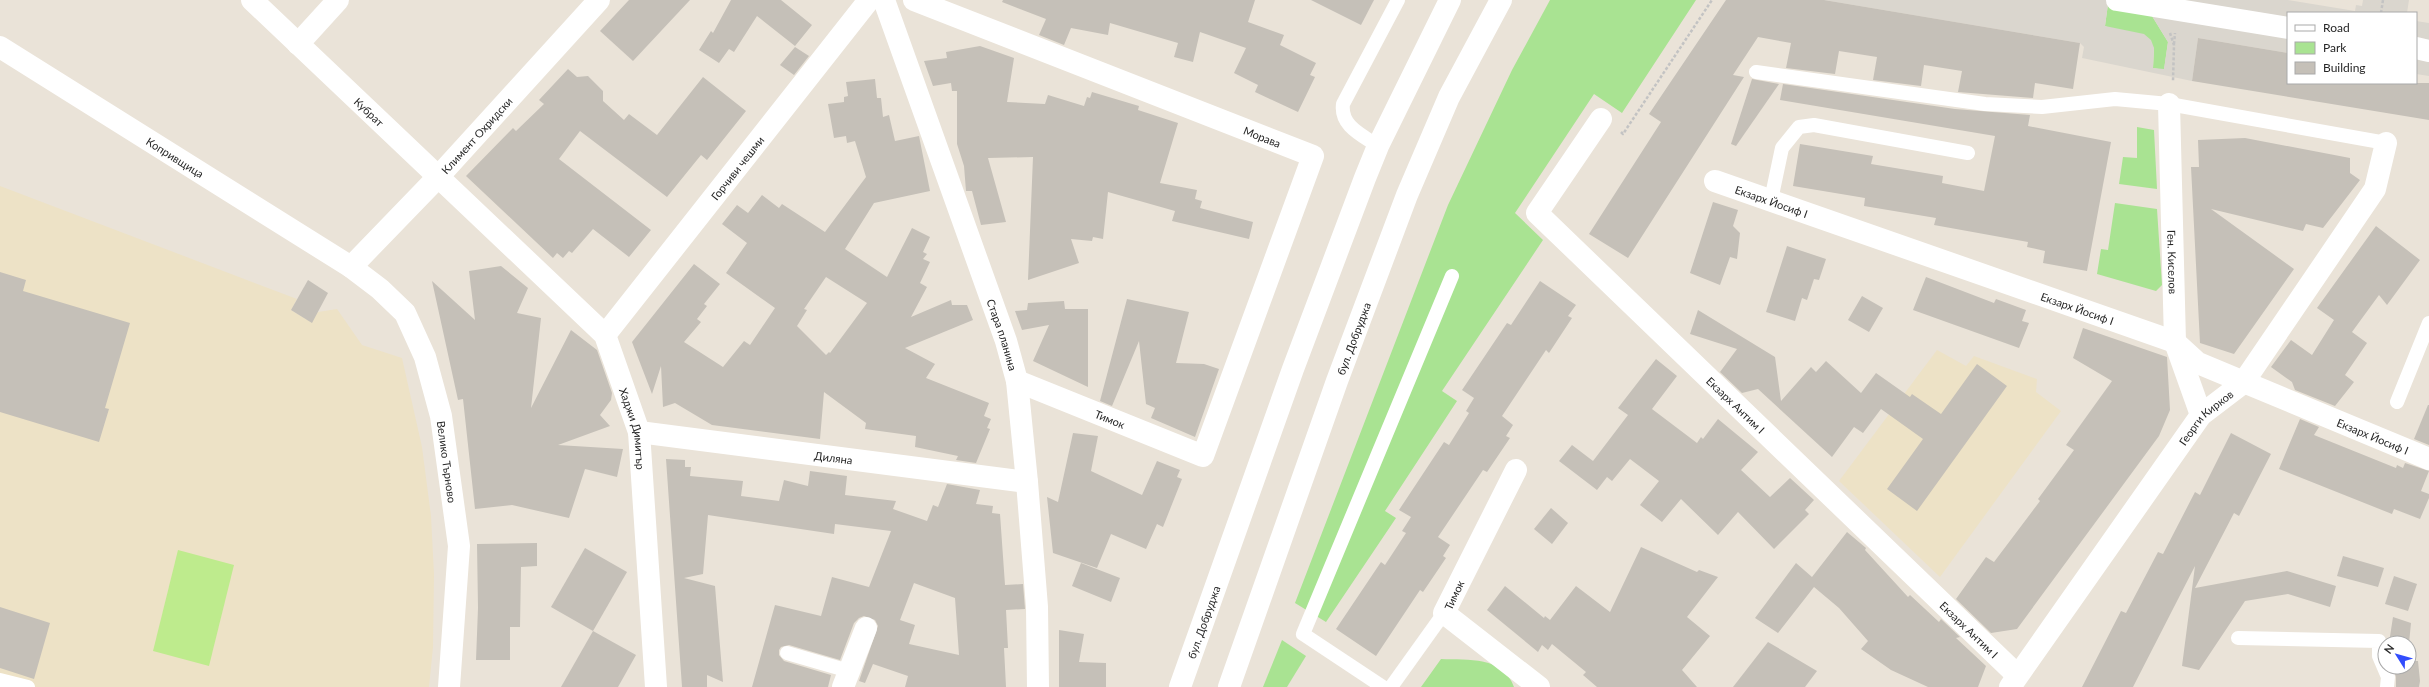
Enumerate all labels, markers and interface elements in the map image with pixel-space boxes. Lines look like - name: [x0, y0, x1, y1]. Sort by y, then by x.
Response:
- legend: [2287, 12, 2417, 84]
- text: Road: [2323, 20, 2350, 35]
- text: Park: [2323, 40, 2347, 55]
- text: Building: [2323, 60, 2366, 75]
- street label: Кубрат: [352, 94, 387, 129]
- street label: Климент Охридски: [438, 94, 514, 176]
- street label: Морава: [1242, 123, 1283, 149]
- street label: Горчиви чешми: [708, 133, 766, 202]
- street label: Копривщица: [144, 134, 207, 180]
- street label: Екзарх Йосиф I: [1733, 182, 1810, 220]
- street label: Ген. Киселов: [2166, 230, 2180, 294]
- street label: Екзарх Йосиф I: [2039, 289, 2116, 327]
- street label: Стара планина: [985, 297, 1020, 372]
- street label: бул. Добруджа: [1333, 300, 1373, 376]
- street label: Екзарх Антим I: [1704, 374, 1768, 436]
- street label: Хаджи Димитър: [617, 386, 648, 470]
- street label: Георги Кирков: [2176, 387, 2235, 447]
- street label: Тимок: [1093, 407, 1127, 431]
- street label: Екзарх Йосиф I: [2335, 415, 2411, 456]
- street label: Велико Търново: [435, 420, 459, 504]
- street label: Диляна: [814, 448, 853, 466]
- street label: Тимок: [1441, 578, 1467, 612]
- street label: бул. Добруджа: [1184, 584, 1222, 660]
- street label: Екзарх Антим I: [1938, 598, 2001, 660]
- north arrow: [2377, 635, 2417, 675]
- text: N: [2381, 641, 2396, 656]

